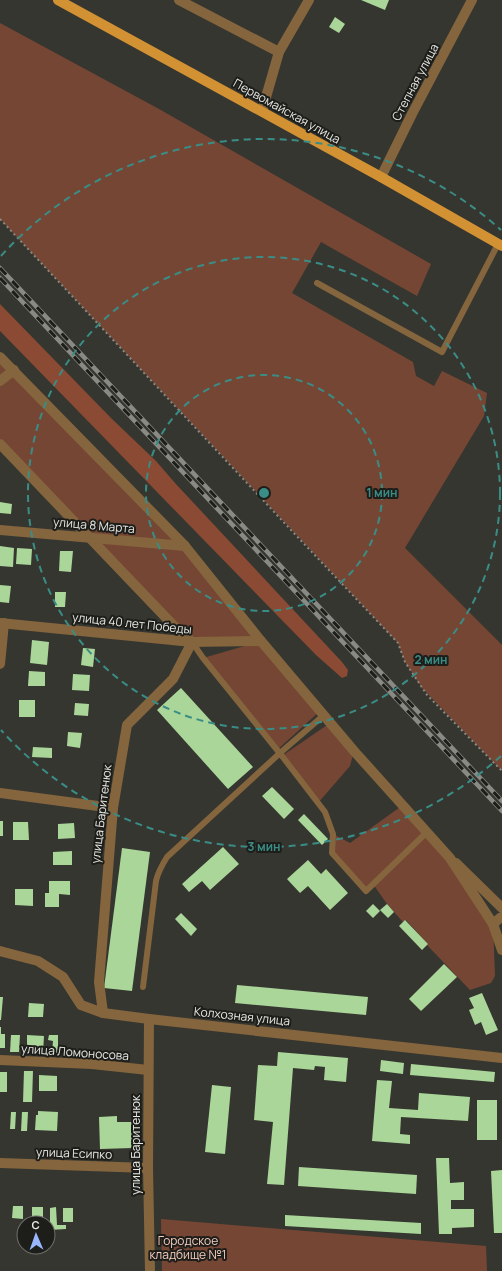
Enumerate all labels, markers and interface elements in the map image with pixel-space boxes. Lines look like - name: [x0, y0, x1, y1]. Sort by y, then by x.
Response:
- street label: Степная улица: [387, 40, 443, 124]
- street label: Первомайская улица: [230, 74, 344, 148]
- text: 1 мин: [366, 484, 398, 501]
- centre of rings: [257, 486, 271, 500]
- street label: улица 8 Марта: [52, 513, 136, 537]
- street label: улица 40 лет Победы: [71, 608, 193, 638]
- text: 2 мин: [414, 651, 448, 668]
- street label: улица Баритенюк: [86, 762, 116, 865]
- text: 3 мин: [248, 838, 280, 855]
- street label: Колхозная улица: [193, 1003, 291, 1029]
- street label: улица Ломоносова: [21, 1040, 129, 1064]
- street label: улица Баритенюк: [127, 1094, 144, 1195]
- street label: улица Есипко: [36, 1143, 112, 1163]
- north arrow: [16, 1215, 56, 1255]
- text: С: [31, 1217, 40, 1232]
- park label: Городское кладбище №1: [149, 1232, 227, 1263]

